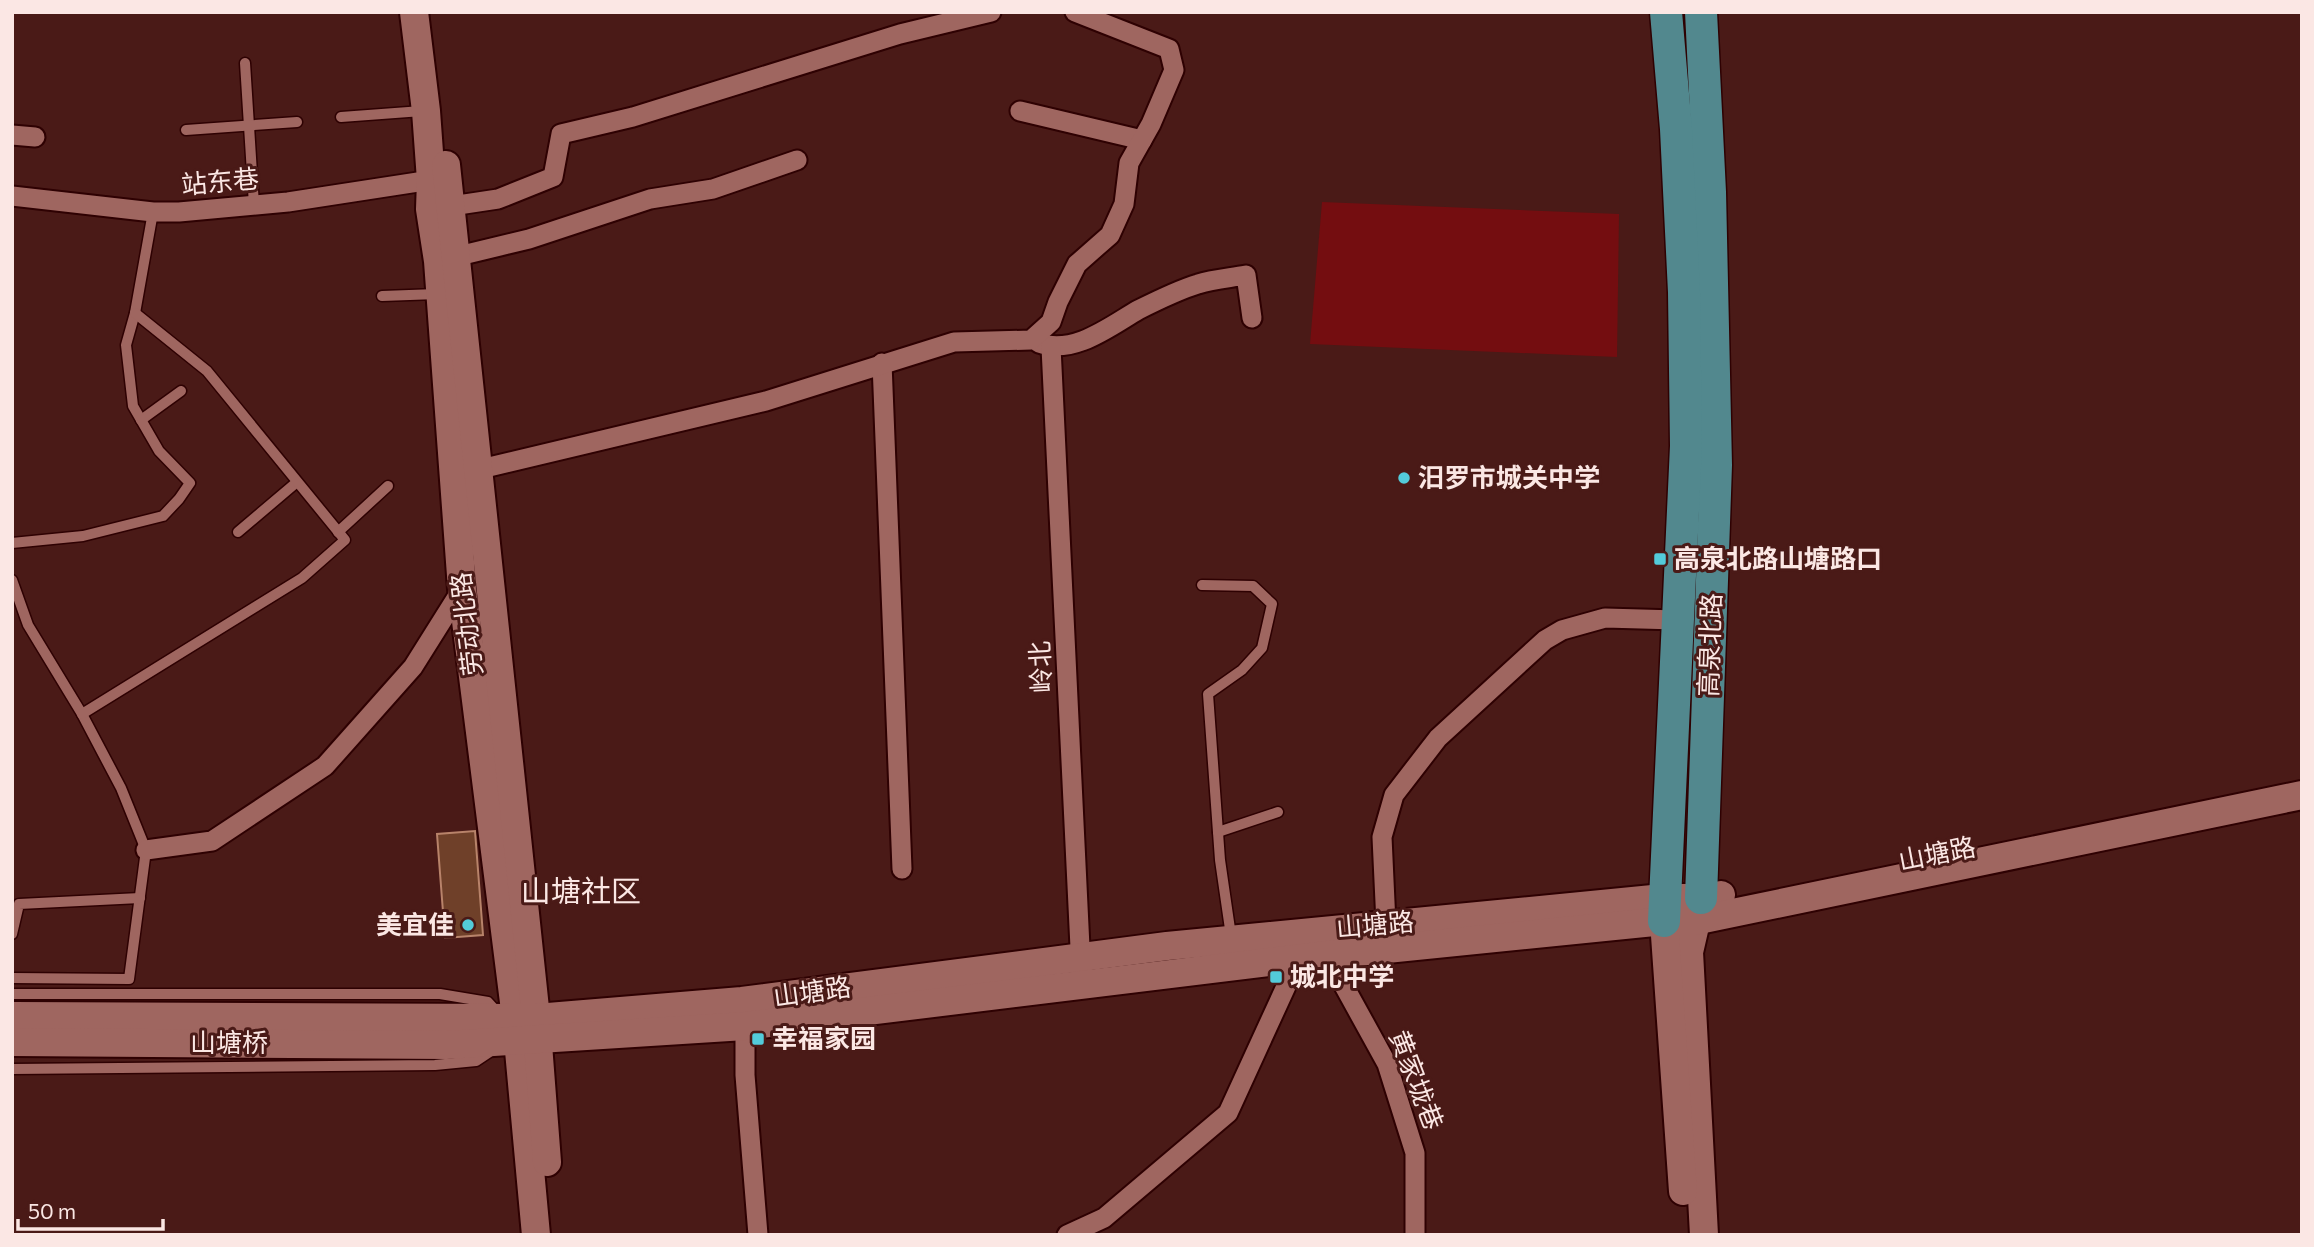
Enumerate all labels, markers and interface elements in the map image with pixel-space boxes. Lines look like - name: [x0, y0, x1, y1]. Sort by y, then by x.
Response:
- street label: 站东巷: [180, 162, 260, 199]
- place label: 汨罗市城关中学: [1418, 461, 1600, 492]
- marker: 汨罗市城关中学: [1396, 470, 1412, 486]
- place label: 高泉北路山塘路口: [1674, 542, 1882, 573]
- marker: 高泉北路山塘路口: [1652, 551, 1668, 567]
- street label: 劳动北路: [444, 571, 487, 678]
- street label: 高泉北路: [1691, 592, 1726, 697]
- street label: 岭北: [1023, 640, 1056, 694]
- street label: 山塘路: [1895, 830, 1978, 875]
- district label: 山塘社区: [521, 871, 641, 908]
- street label: 山塘路: [1335, 905, 1415, 942]
- place label: 美宜佳: [376, 908, 454, 939]
- marker: 美宜佳: [460, 917, 476, 933]
- place label: 城北中学: [1290, 960, 1394, 991]
- marker: 城北中学: [1268, 969, 1284, 985]
- street label: 山塘路: [771, 970, 853, 1011]
- place label: 幸福家园: [772, 1022, 876, 1053]
- street label: 黄家垅巷: [1384, 1025, 1451, 1134]
- street label: 山塘桥: [190, 1026, 268, 1057]
- marker: 幸福家园: [750, 1031, 766, 1047]
- scale bar: [18, 1188, 163, 1232]
- text: 50 m: [28, 1198, 76, 1223]

